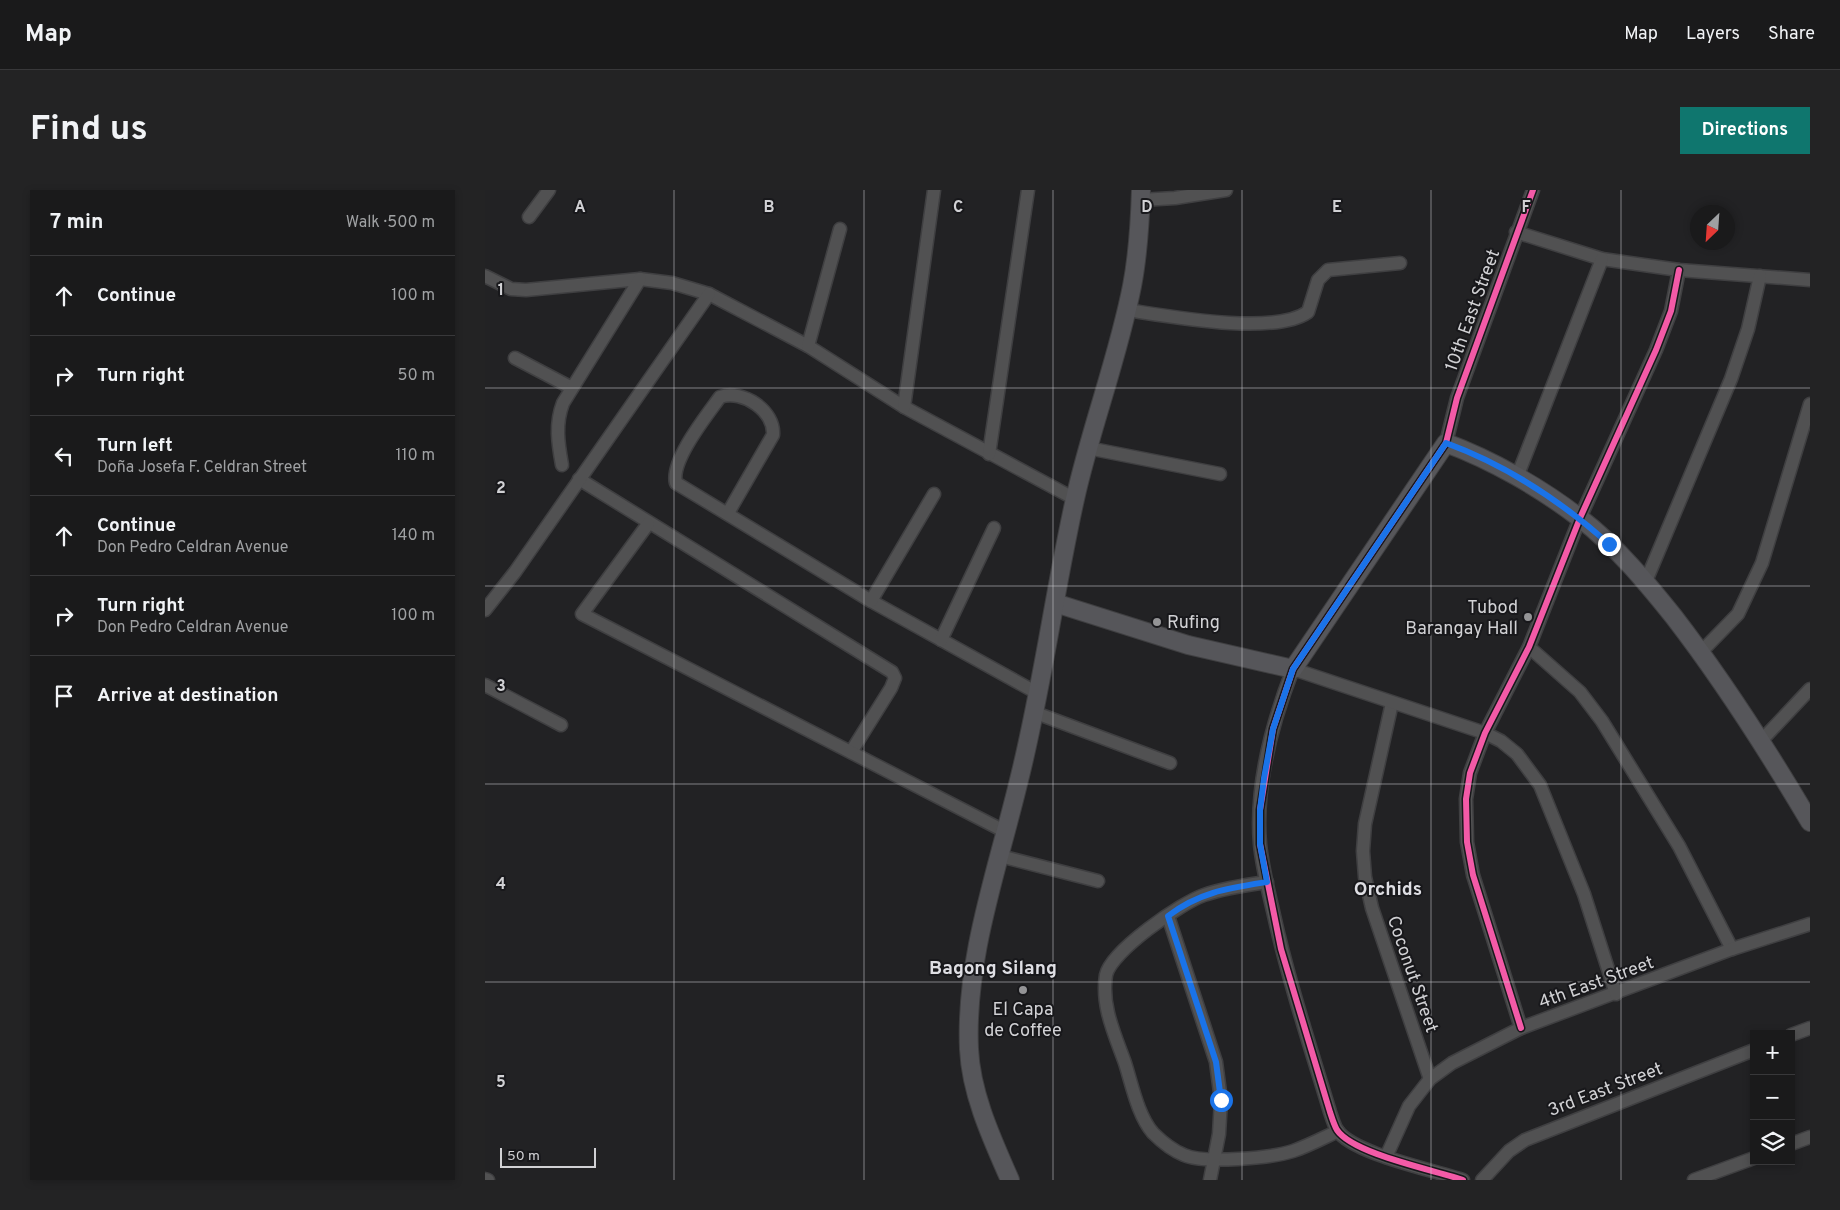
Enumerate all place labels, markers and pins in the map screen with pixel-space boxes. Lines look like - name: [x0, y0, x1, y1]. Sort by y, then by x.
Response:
- place label: Tubod Barangay Hall: [1405, 597, 1518, 641]
- marker: Tubod Barangay Hall: [1522, 611, 1534, 623]
- place label: Rufing: [1167, 612, 1220, 635]
- marker: Rufing: [1151, 616, 1163, 628]
- marker: El Capa de Coffee: [1017, 984, 1029, 996]
- place label: El Capa de Coffee: [984, 999, 1062, 1043]

